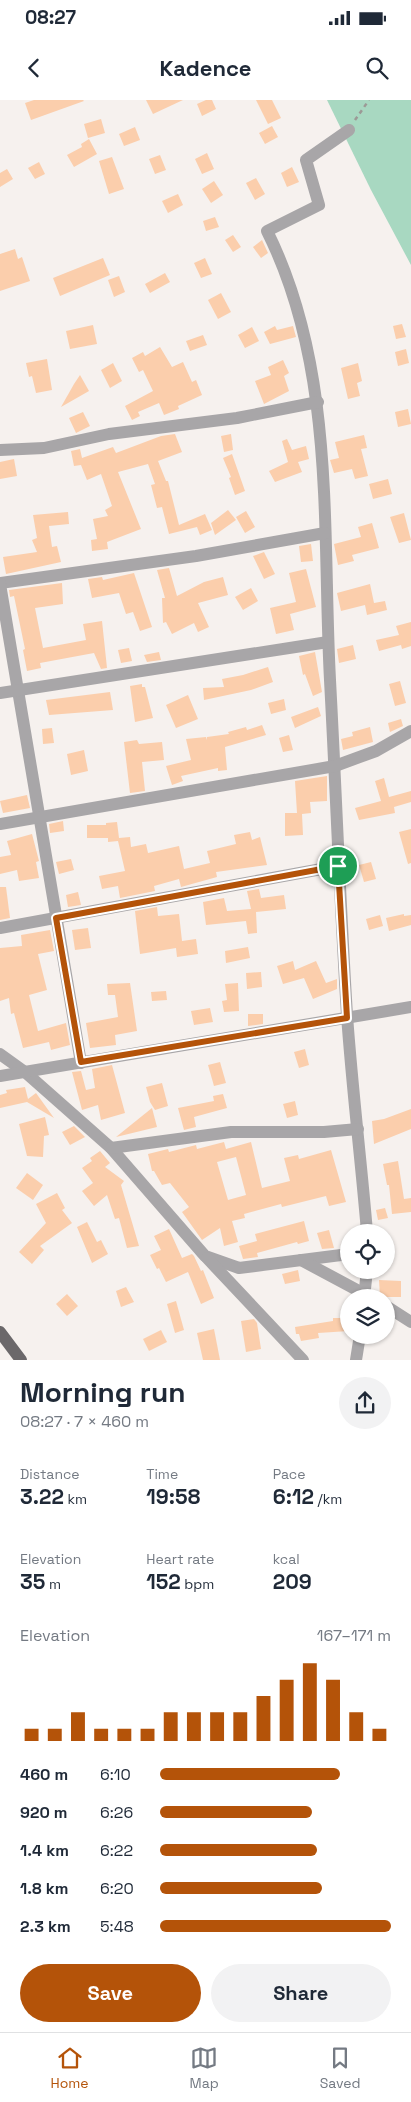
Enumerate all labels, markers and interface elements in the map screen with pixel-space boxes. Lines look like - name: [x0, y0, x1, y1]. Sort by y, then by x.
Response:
- text: 08:27: [25, 5, 76, 30]
- icon: back: [20, 54, 48, 82]
- text: Kadence: [159, 54, 252, 82]
- icon: search: [363, 54, 391, 82]
- pin: [317, 845, 359, 887]
- icon: arrive: [324, 852, 352, 880]
- map controls: [340, 1224, 395, 1344]
- button: locate: [340, 1224, 395, 1279]
- button: layers: [340, 1289, 395, 1344]
- text: Morning run: [20, 1374, 185, 1410]
- button: share: [339, 1377, 391, 1429]
- text: 08:27 · 7 × 460 m: [20, 1411, 149, 1432]
- text: Distance: [20, 1465, 80, 1483]
- text: Time: [146, 1465, 178, 1483]
- text: Pace: [273, 1465, 305, 1483]
- text: 3.22: [20, 1483, 64, 1510]
- text: 19:58: [146, 1483, 200, 1510]
- text: 6:12: [273, 1483, 314, 1510]
- text: km: [64, 1490, 87, 1508]
- text: /km: [314, 1490, 342, 1508]
- text: Elevation: [20, 1550, 81, 1568]
- text: Heart rate: [146, 1550, 214, 1568]
- text: kcal: [273, 1550, 300, 1568]
- text: 35: [20, 1568, 45, 1595]
- text: 152: [146, 1568, 181, 1595]
- text: 209: [273, 1568, 312, 1595]
- text: m: [45, 1575, 61, 1593]
- text: bpm: [181, 1575, 214, 1593]
- text: Elevation: [20, 1625, 90, 1646]
- text: 167–171 m: [317, 1625, 391, 1646]
- text: 460 m: [20, 1764, 68, 1785]
- text: 6:10: [100, 1764, 131, 1785]
- text: 920 m: [20, 1802, 68, 1823]
- text: 6:26: [100, 1802, 133, 1823]
- text: 1.4 km: [20, 1840, 69, 1861]
- text: 6:22: [100, 1840, 133, 1861]
- text: 1.8 km: [20, 1878, 68, 1899]
- text: 6:20: [100, 1878, 134, 1899]
- text: 2.3 km: [20, 1916, 71, 1937]
- text: 5:48: [100, 1916, 134, 1937]
- button: Save: [20, 1964, 201, 2022]
- button: Share: [211, 1964, 391, 2022]
- tab: Home: [50, 2044, 89, 2092]
- tab: Map: [190, 2044, 219, 2092]
- tab: Saved: [320, 2044, 361, 2092]

